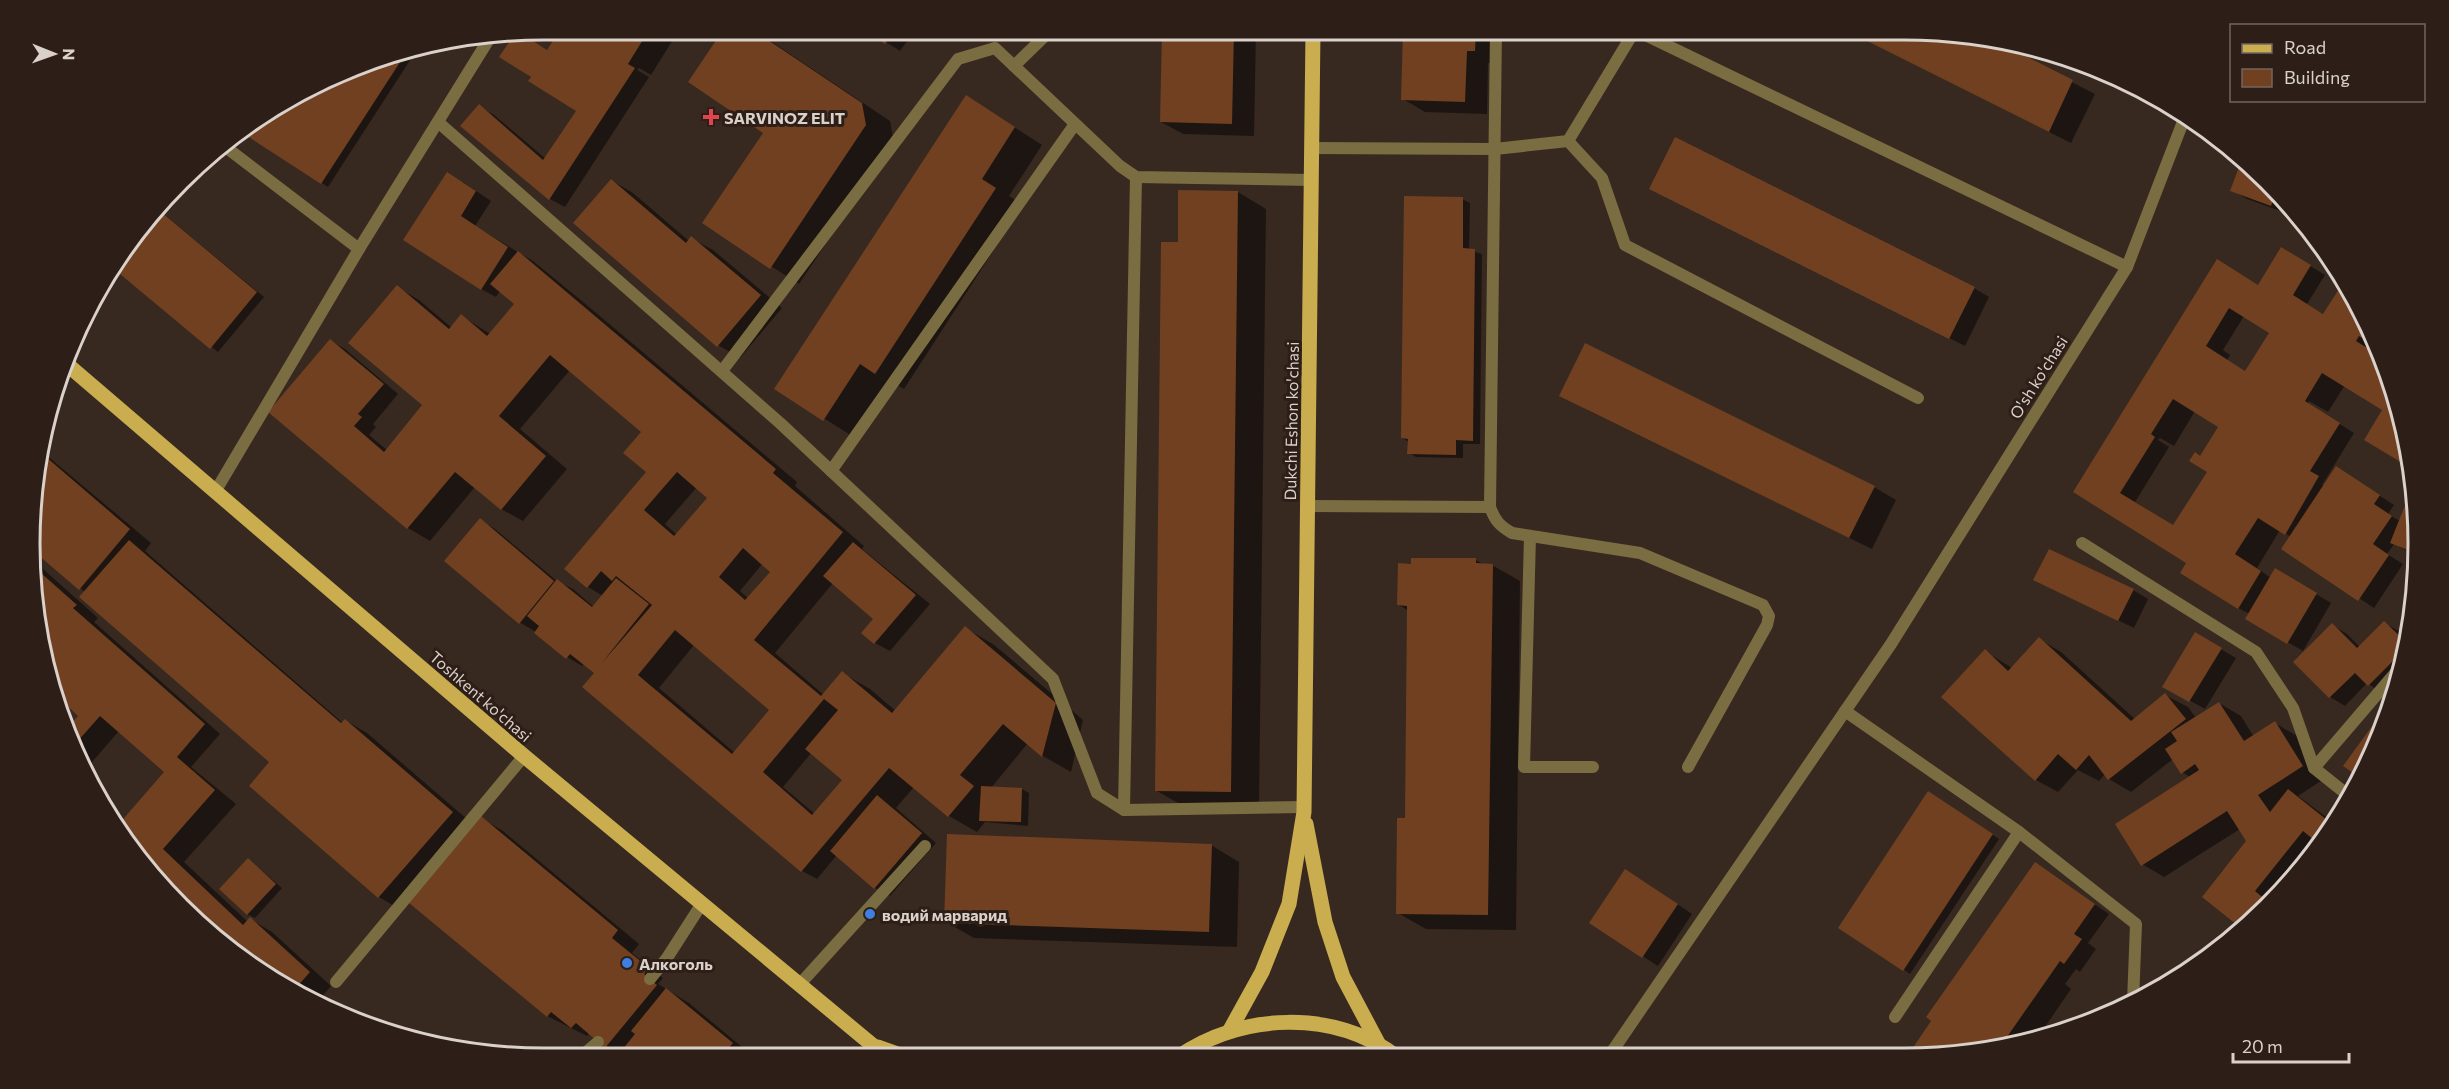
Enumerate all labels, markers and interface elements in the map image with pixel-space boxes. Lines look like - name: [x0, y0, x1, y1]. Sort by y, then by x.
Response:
- north arrow: [24, 24, 84, 84]
- legend: [2230, 24, 2425, 102]
- text: Road: [2284, 36, 2326, 58]
- text: N: [60, 48, 79, 60]
- text: Building: [2284, 66, 2350, 88]
- marker: SARVINOZ ELIT: [702, 108, 720, 126]
- place label: SARVINOZ ELIT: [724, 108, 845, 127]
- street label: O'sh ko'chasi: [2005, 332, 2071, 422]
- street label: Dukchi Eshon ko'chasi: [1280, 341, 1302, 501]
- street label: Toshkent ko'chasi: [426, 647, 536, 745]
- place label: водий марварид: [882, 905, 1007, 924]
- marker: водий марварид: [863, 907, 877, 921]
- place label: Алкоголь: [639, 954, 713, 973]
- marker: Алкоголь: [620, 956, 634, 970]
- scale bar: [2233, 1026, 2348, 1064]
- text: 20 m: [2242, 1035, 2283, 1057]

